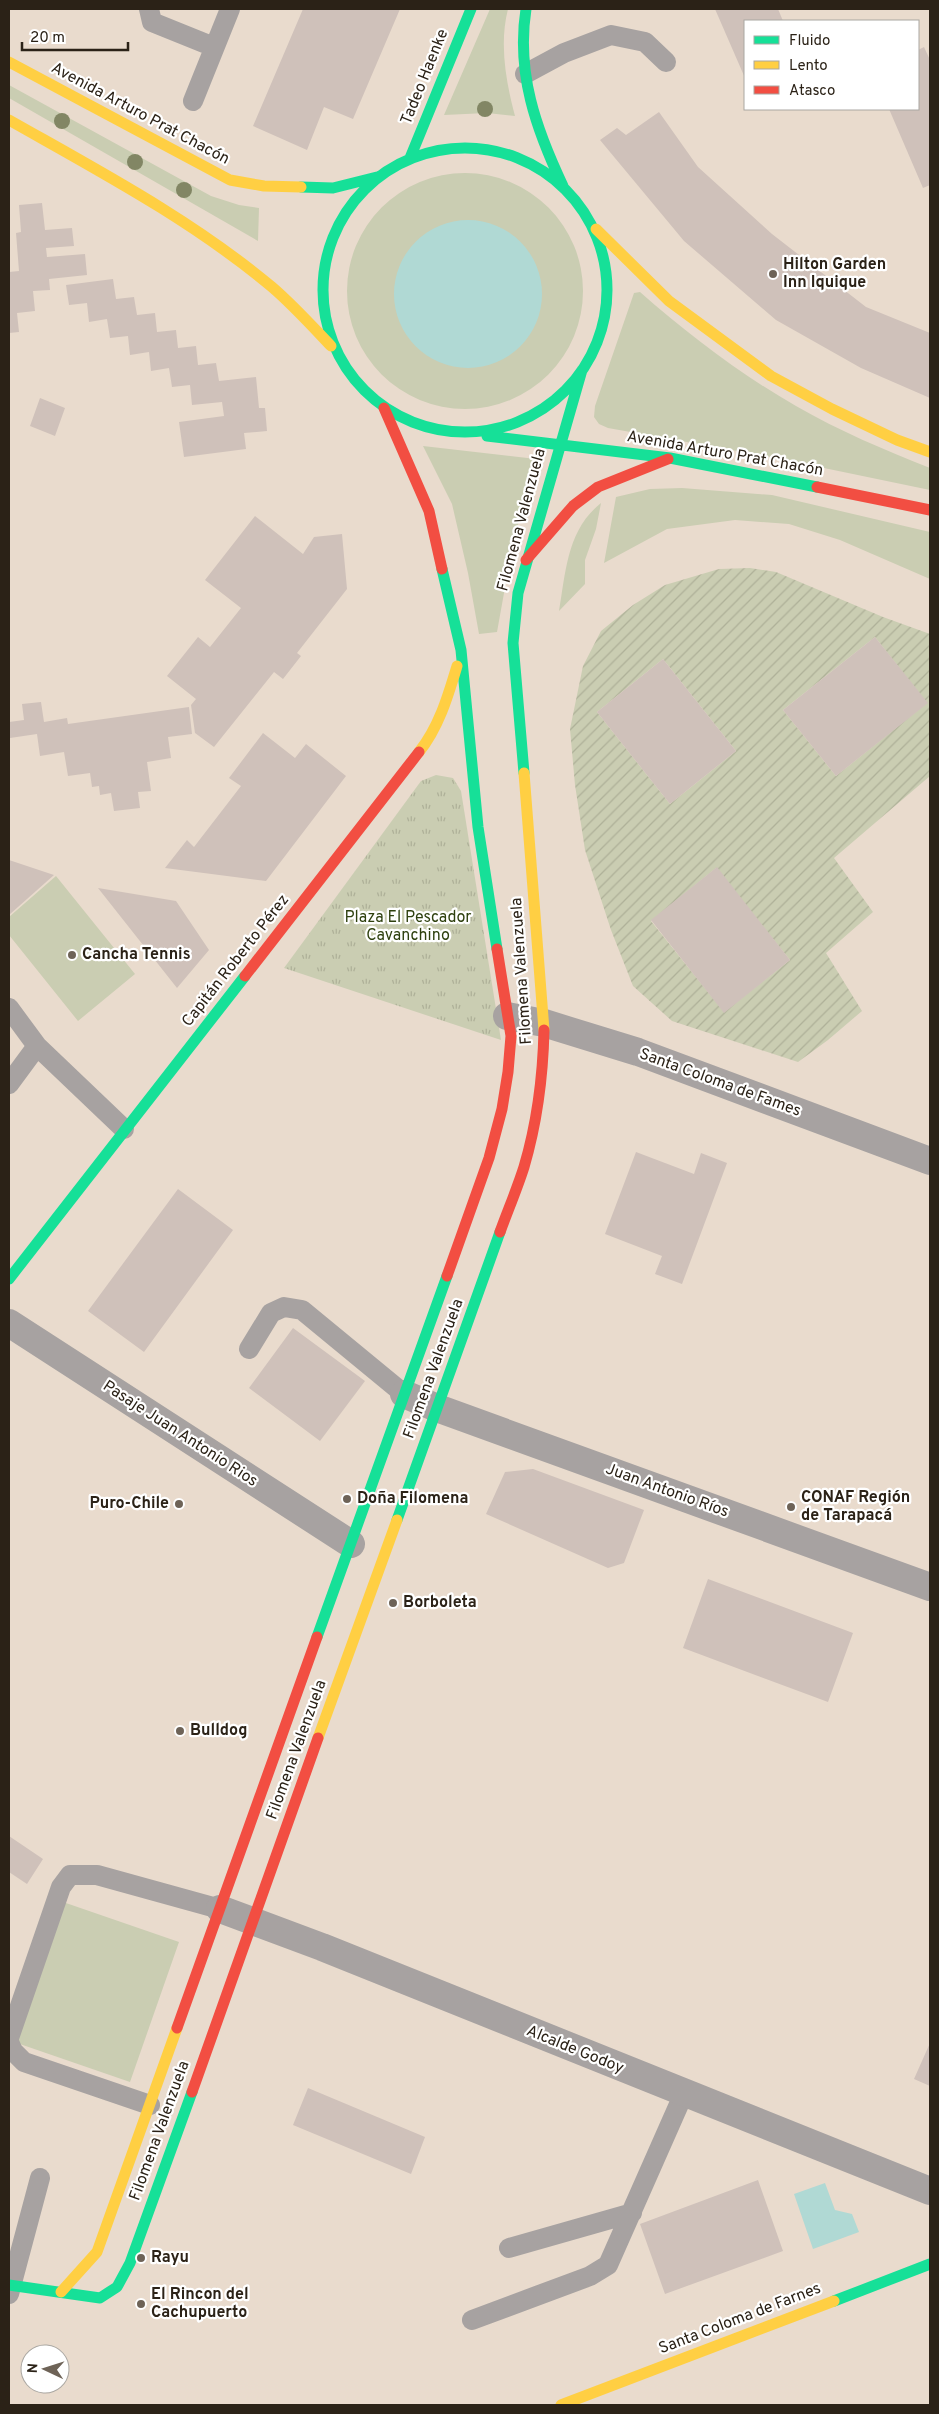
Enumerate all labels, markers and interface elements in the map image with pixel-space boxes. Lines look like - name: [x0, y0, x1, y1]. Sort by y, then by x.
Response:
- scale bar: [22, 20, 129, 52]
- legend: [744, 20, 919, 110]
- street label: Tadeo Haenke: [397, 26, 453, 128]
- text: 20 m: [30, 29, 65, 48]
- text: Fluido: [789, 32, 830, 51]
- text: Lento: [789, 57, 828, 76]
- street label: Avenida Arturo Prat Chacón: [47, 58, 233, 170]
- text: Atasco: [789, 82, 835, 101]
- place label: Hilton Garden Inn Iquique: [783, 255, 886, 293]
- marker: Hilton Garden Inn Iquique: [767, 268, 779, 280]
- street label: Avenida Arturo Prat Chacón: [625, 427, 825, 481]
- street label: Filomena Valenzuela: [493, 446, 551, 594]
- street label: Capitán Roberto Pérez: [178, 891, 294, 1031]
- street label: Filomena Valenzuela: [507, 897, 537, 1045]
- park label: Plaza El Pescador Cavanchino: [345, 908, 471, 946]
- place label: Cancha Tennis: [82, 945, 191, 965]
- marker: Cancha Tennis: [66, 949, 78, 961]
- street label: Santa Coloma de Fames: [636, 1044, 804, 1122]
- street label: Filomena Valenzuela: [399, 1296, 469, 1442]
- street label: Pasaje Juan Antonio Rios: [99, 1376, 261, 1492]
- street label: Juan Antonio Ríos: [603, 1459, 731, 1523]
- place label: CONAF Región de Tarapacá: [801, 1488, 910, 1526]
- place label: Doña Filomena: [357, 1489, 468, 1509]
- marker: Doña Filomena: [341, 1493, 353, 1505]
- place label: Puro-Chile: [89, 1494, 169, 1514]
- marker: Puro-Chile: [173, 1498, 185, 1510]
- marker: CONAF Región de Tarapacá: [785, 1501, 797, 1513]
- place label: Borboleta: [403, 1593, 477, 1613]
- marker: Borboleta: [387, 1597, 399, 1609]
- street label: Filomena Valenzuela: [262, 1677, 332, 1823]
- place label: Bulldog: [190, 1721, 247, 1741]
- marker: Bulldog: [174, 1725, 186, 1737]
- street label: Alcalde Godoy: [523, 2021, 627, 2079]
- street label: Filomena Valenzuela: [125, 2058, 195, 2204]
- place label: Rayu: [151, 2248, 189, 2268]
- marker: Rayu: [135, 2252, 147, 2264]
- street label: Santa Coloma de Farnes: [656, 2279, 824, 2359]
- place label: El Rincon del Cachupuerto: [151, 2285, 249, 2323]
- marker: El Rincon del Cachupuerto: [135, 2298, 147, 2310]
- north arrow: [20, 2344, 70, 2394]
- text: N: [25, 2363, 42, 2374]

